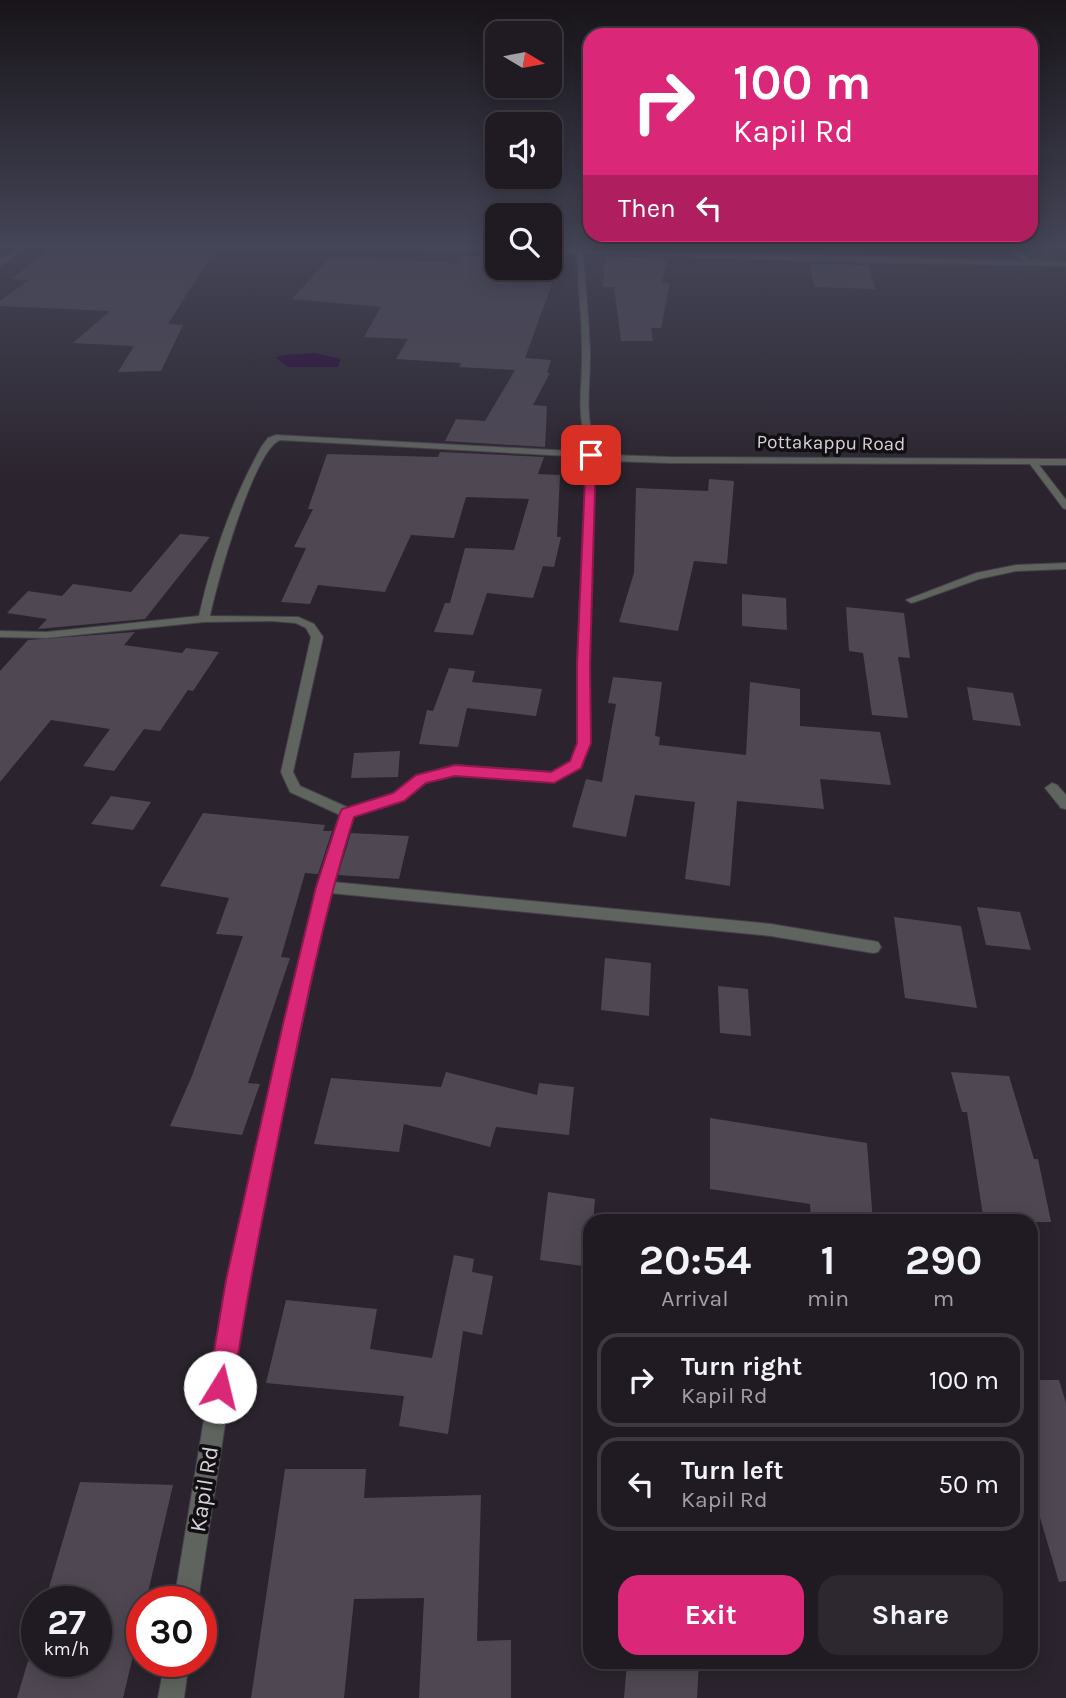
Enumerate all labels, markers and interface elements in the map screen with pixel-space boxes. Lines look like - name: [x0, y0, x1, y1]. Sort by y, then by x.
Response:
- north arrow: [485, 21, 562, 98]
- map controls: [485, 21, 562, 280]
- text: 100 m: [733, 54, 871, 111]
- icon: right: [618, 56, 709, 147]
- button: sound: [485, 112, 562, 189]
- text: Kapil Rd: [733, 113, 853, 150]
- icon: left: [690, 189, 728, 227]
- text: Then: [618, 193, 676, 224]
- button: search: [485, 203, 562, 280]
- pin: [561, 425, 621, 485]
- street label: Pottakappu Road: [756, 431, 906, 455]
- icon: arrive: [572, 436, 610, 474]
- text: 20:54: [639, 1235, 751, 1285]
- text: 1: [821, 1235, 836, 1285]
- text: 290: [905, 1235, 982, 1285]
- text: Arrival: [661, 1285, 729, 1312]
- text: min: [807, 1285, 849, 1312]
- text: m: [933, 1285, 954, 1312]
- position arrow: [183, 1350, 257, 1424]
- text: Turn right: [681, 1351, 802, 1382]
- icon: right: [622, 1361, 660, 1399]
- text: 100 m: [929, 1365, 999, 1396]
- text: Kapil Rd: [681, 1382, 768, 1409]
- street label: Kapil Rd: [184, 1444, 224, 1534]
- text: Turn left: [681, 1455, 783, 1486]
- icon: left: [622, 1465, 660, 1503]
- text: 50 m: [938, 1469, 999, 1500]
- text: Kapil Rd: [681, 1486, 768, 1513]
- button: Exit: [618, 1575, 804, 1655]
- button: Share: [818, 1575, 1003, 1655]
- speed limit sign: 30: [126, 1586, 217, 1677]
- text: 27: [47, 1602, 86, 1643]
- text: km/h: [44, 1638, 89, 1660]

